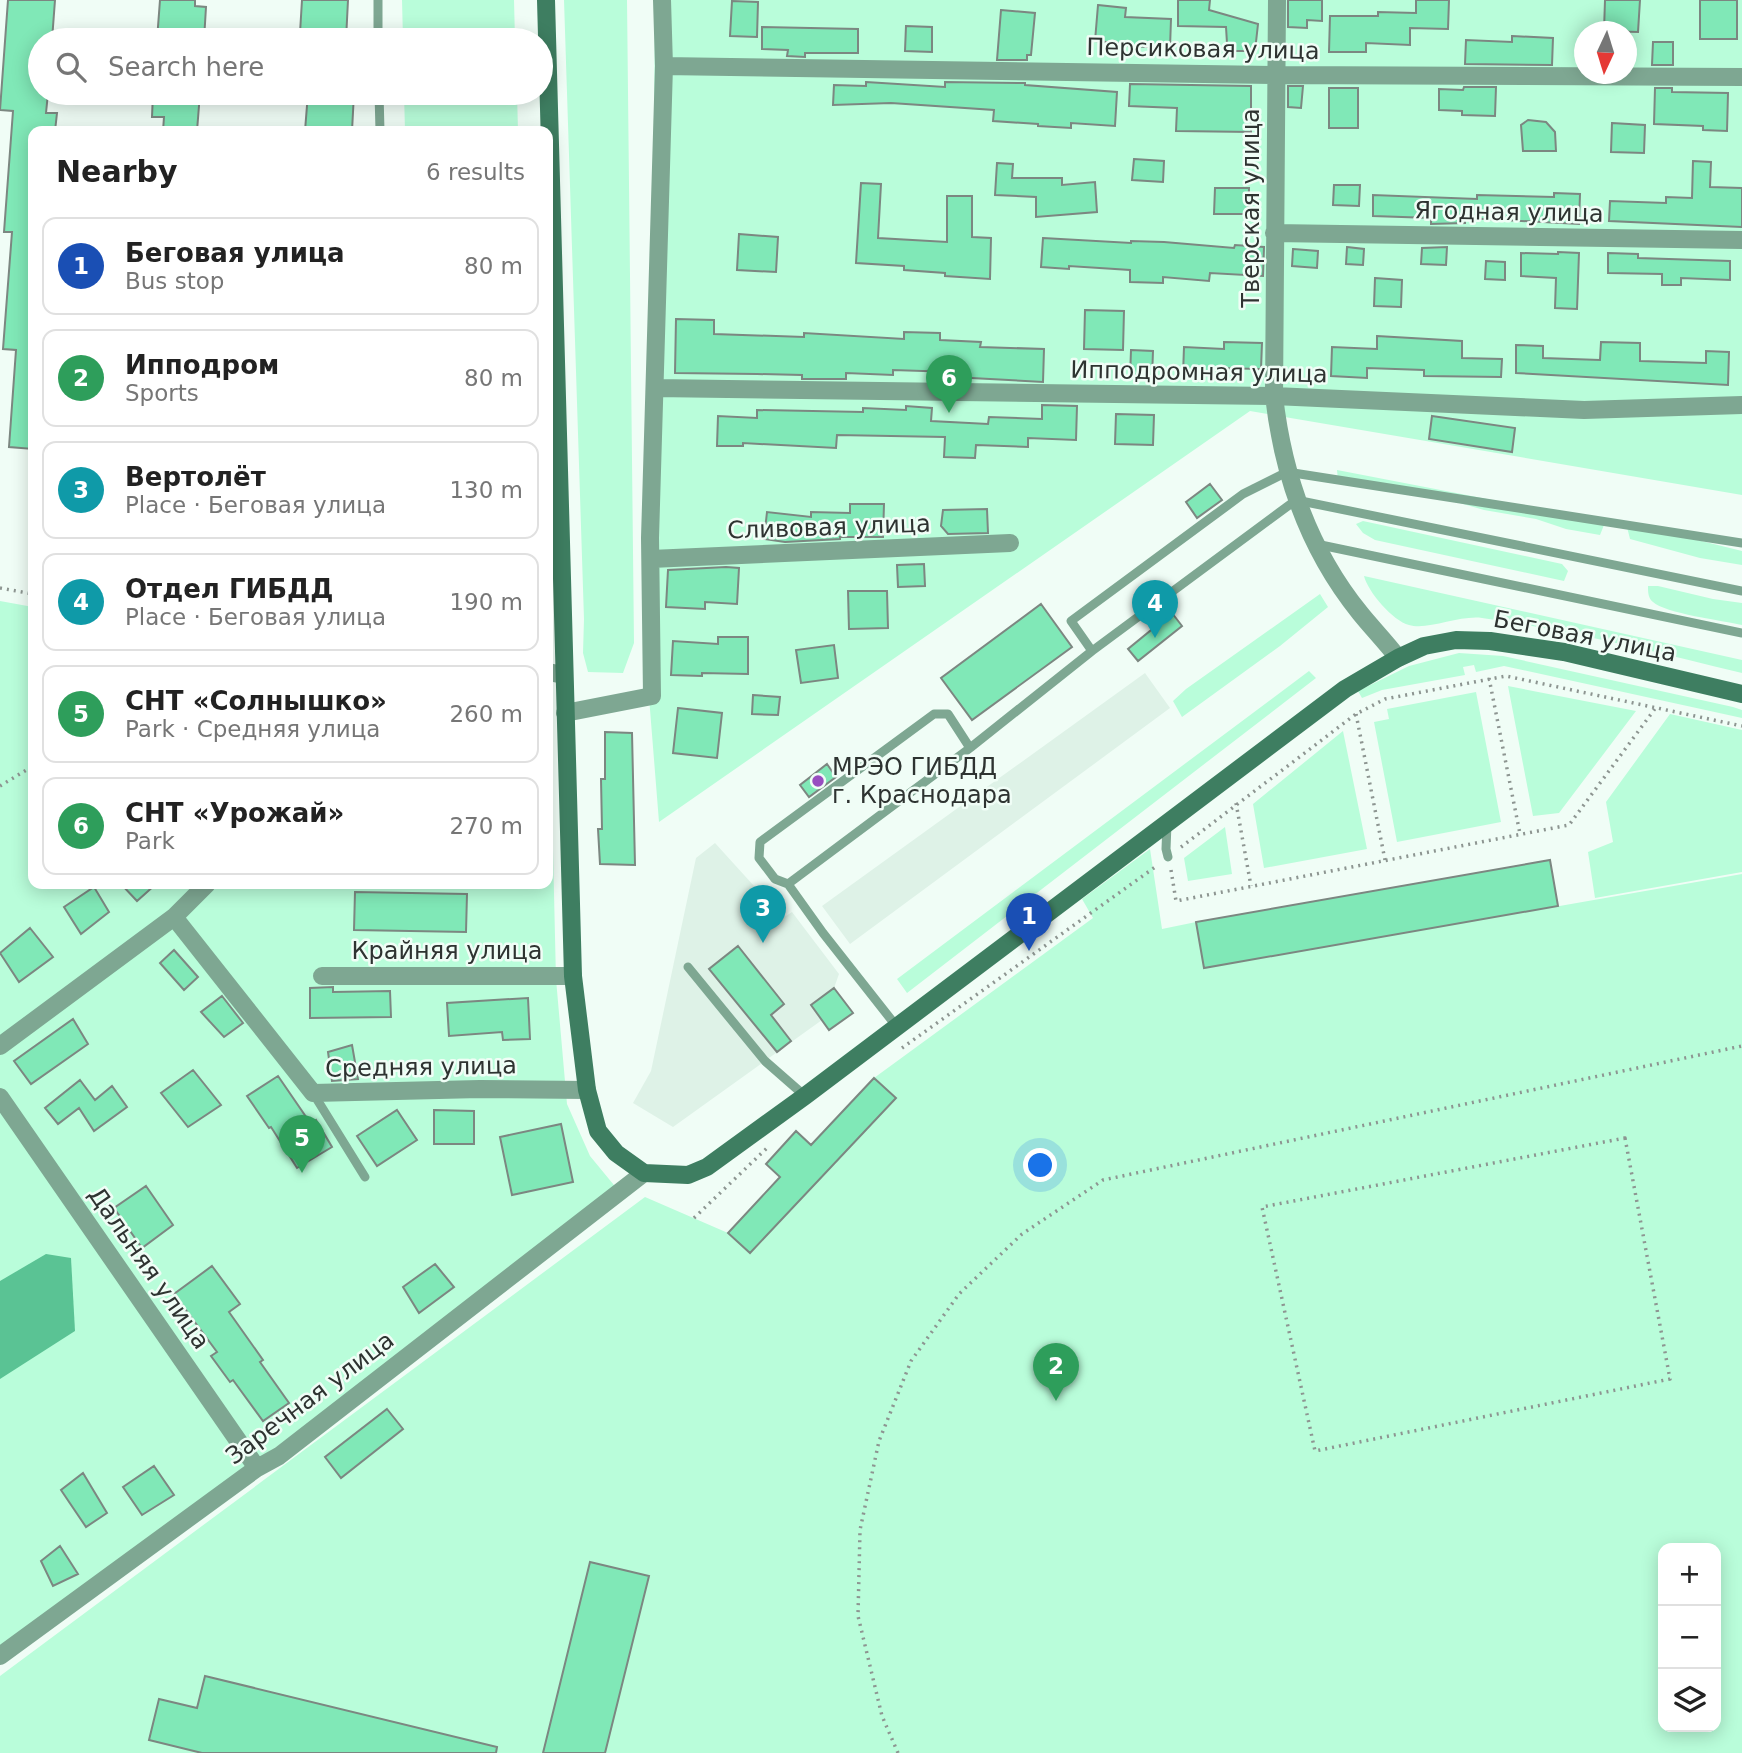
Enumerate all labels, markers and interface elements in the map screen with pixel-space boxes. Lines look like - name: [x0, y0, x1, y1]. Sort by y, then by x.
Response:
- north arrow: [1574, 21, 1637, 84]
- search box: [28, 28, 553, 105]
- street label: Персиковая улица: [1086, 33, 1320, 65]
- icon: search: [52, 48, 90, 86]
- text: Search here: [108, 52, 264, 82]
- street label: Тверская улица: [1237, 108, 1265, 309]
- text: Nearby: [56, 154, 178, 189]
- text: 6 results: [426, 159, 525, 185]
- street label: Ягодная улица: [1414, 196, 1604, 228]
- text: Беговая улица: [125, 238, 345, 268]
- text: 1: [73, 253, 89, 279]
- text: 80 m: [464, 253, 523, 279]
- text: Bus stop: [125, 268, 224, 294]
- text: Ипподром: [125, 350, 279, 380]
- pin: 6: [926, 355, 972, 413]
- street label: Ипподромная улица: [1070, 356, 1328, 388]
- text: 2: [73, 365, 89, 391]
- text: 80 m: [464, 365, 523, 391]
- text: Sports: [125, 380, 199, 406]
- text: Вертолёт: [125, 462, 266, 492]
- text: 3: [73, 477, 89, 503]
- text: 130 m: [449, 477, 523, 503]
- text: Place · Беговая улица: [125, 492, 386, 518]
- street label: Сливовая улица: [727, 509, 931, 545]
- text: Отдел ГИБДД: [125, 574, 333, 604]
- pin: 4: [1132, 580, 1178, 638]
- text: 4: [73, 589, 89, 615]
- text: 190 m: [449, 589, 523, 615]
- text: Place · Беговая улица: [125, 604, 386, 630]
- street label: Беговая улица: [1491, 605, 1679, 667]
- text: СНТ «Солнышко»: [125, 686, 387, 716]
- text: 5: [73, 701, 89, 727]
- text: 260 m: [449, 701, 523, 727]
- text: Park · Средняя улица: [125, 716, 380, 742]
- place label: МРЭО ГИБДД г. Краснодара: [832, 753, 1012, 809]
- marker: МРЭО ГИБДД г. Краснодара: [810, 773, 826, 789]
- text: СНТ «Урожай»: [125, 798, 344, 828]
- text: 6: [73, 813, 89, 839]
- text: 270 m: [449, 813, 523, 839]
- text: Park: [125, 828, 175, 854]
- pin: 3: [740, 885, 786, 943]
- pin: 1: [1006, 893, 1052, 951]
- street label: Крайняя улица: [352, 937, 542, 965]
- street label: Средняя улица: [325, 1051, 517, 1083]
- pin: 5: [279, 1115, 325, 1173]
- your location: [1023, 1148, 1057, 1182]
- street label: Дальняя улица: [83, 1182, 215, 1354]
- street label: Заречная улица: [221, 1326, 399, 1470]
- pin: 2: [1033, 1343, 1079, 1401]
- map controls: [1658, 1543, 1721, 1732]
- button: +: [1658, 1543, 1721, 1606]
- button: −: [1658, 1606, 1721, 1669]
- button: layers: [1658, 1669, 1721, 1732]

